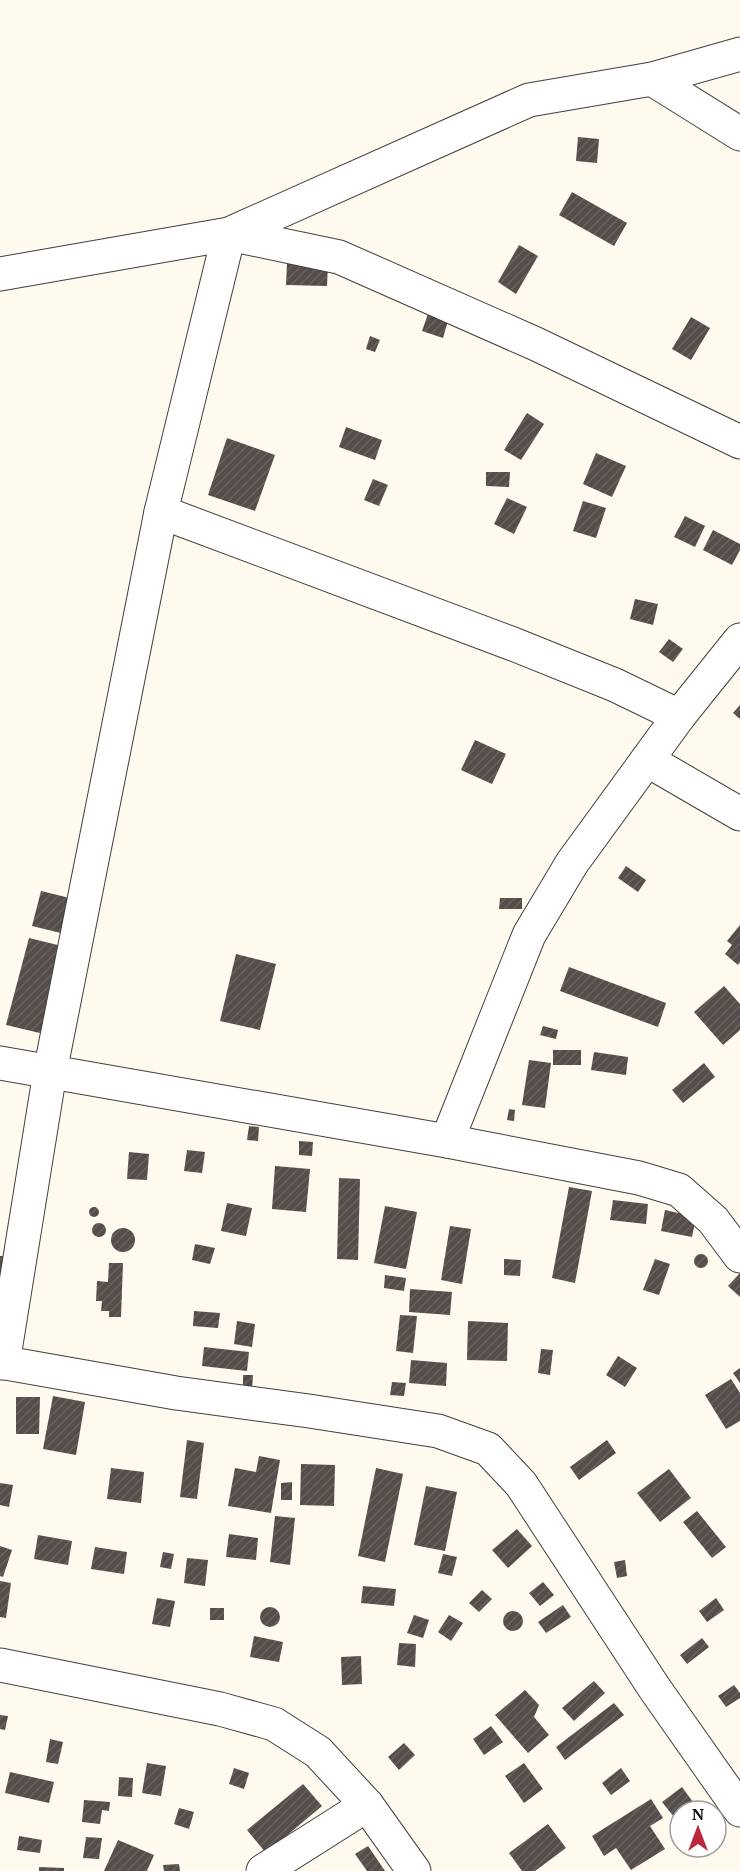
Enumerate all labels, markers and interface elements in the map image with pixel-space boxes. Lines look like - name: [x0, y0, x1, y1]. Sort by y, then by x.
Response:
- north arrow: [668, 1799, 728, 1859]
- text: N: [692, 1803, 704, 1825]

